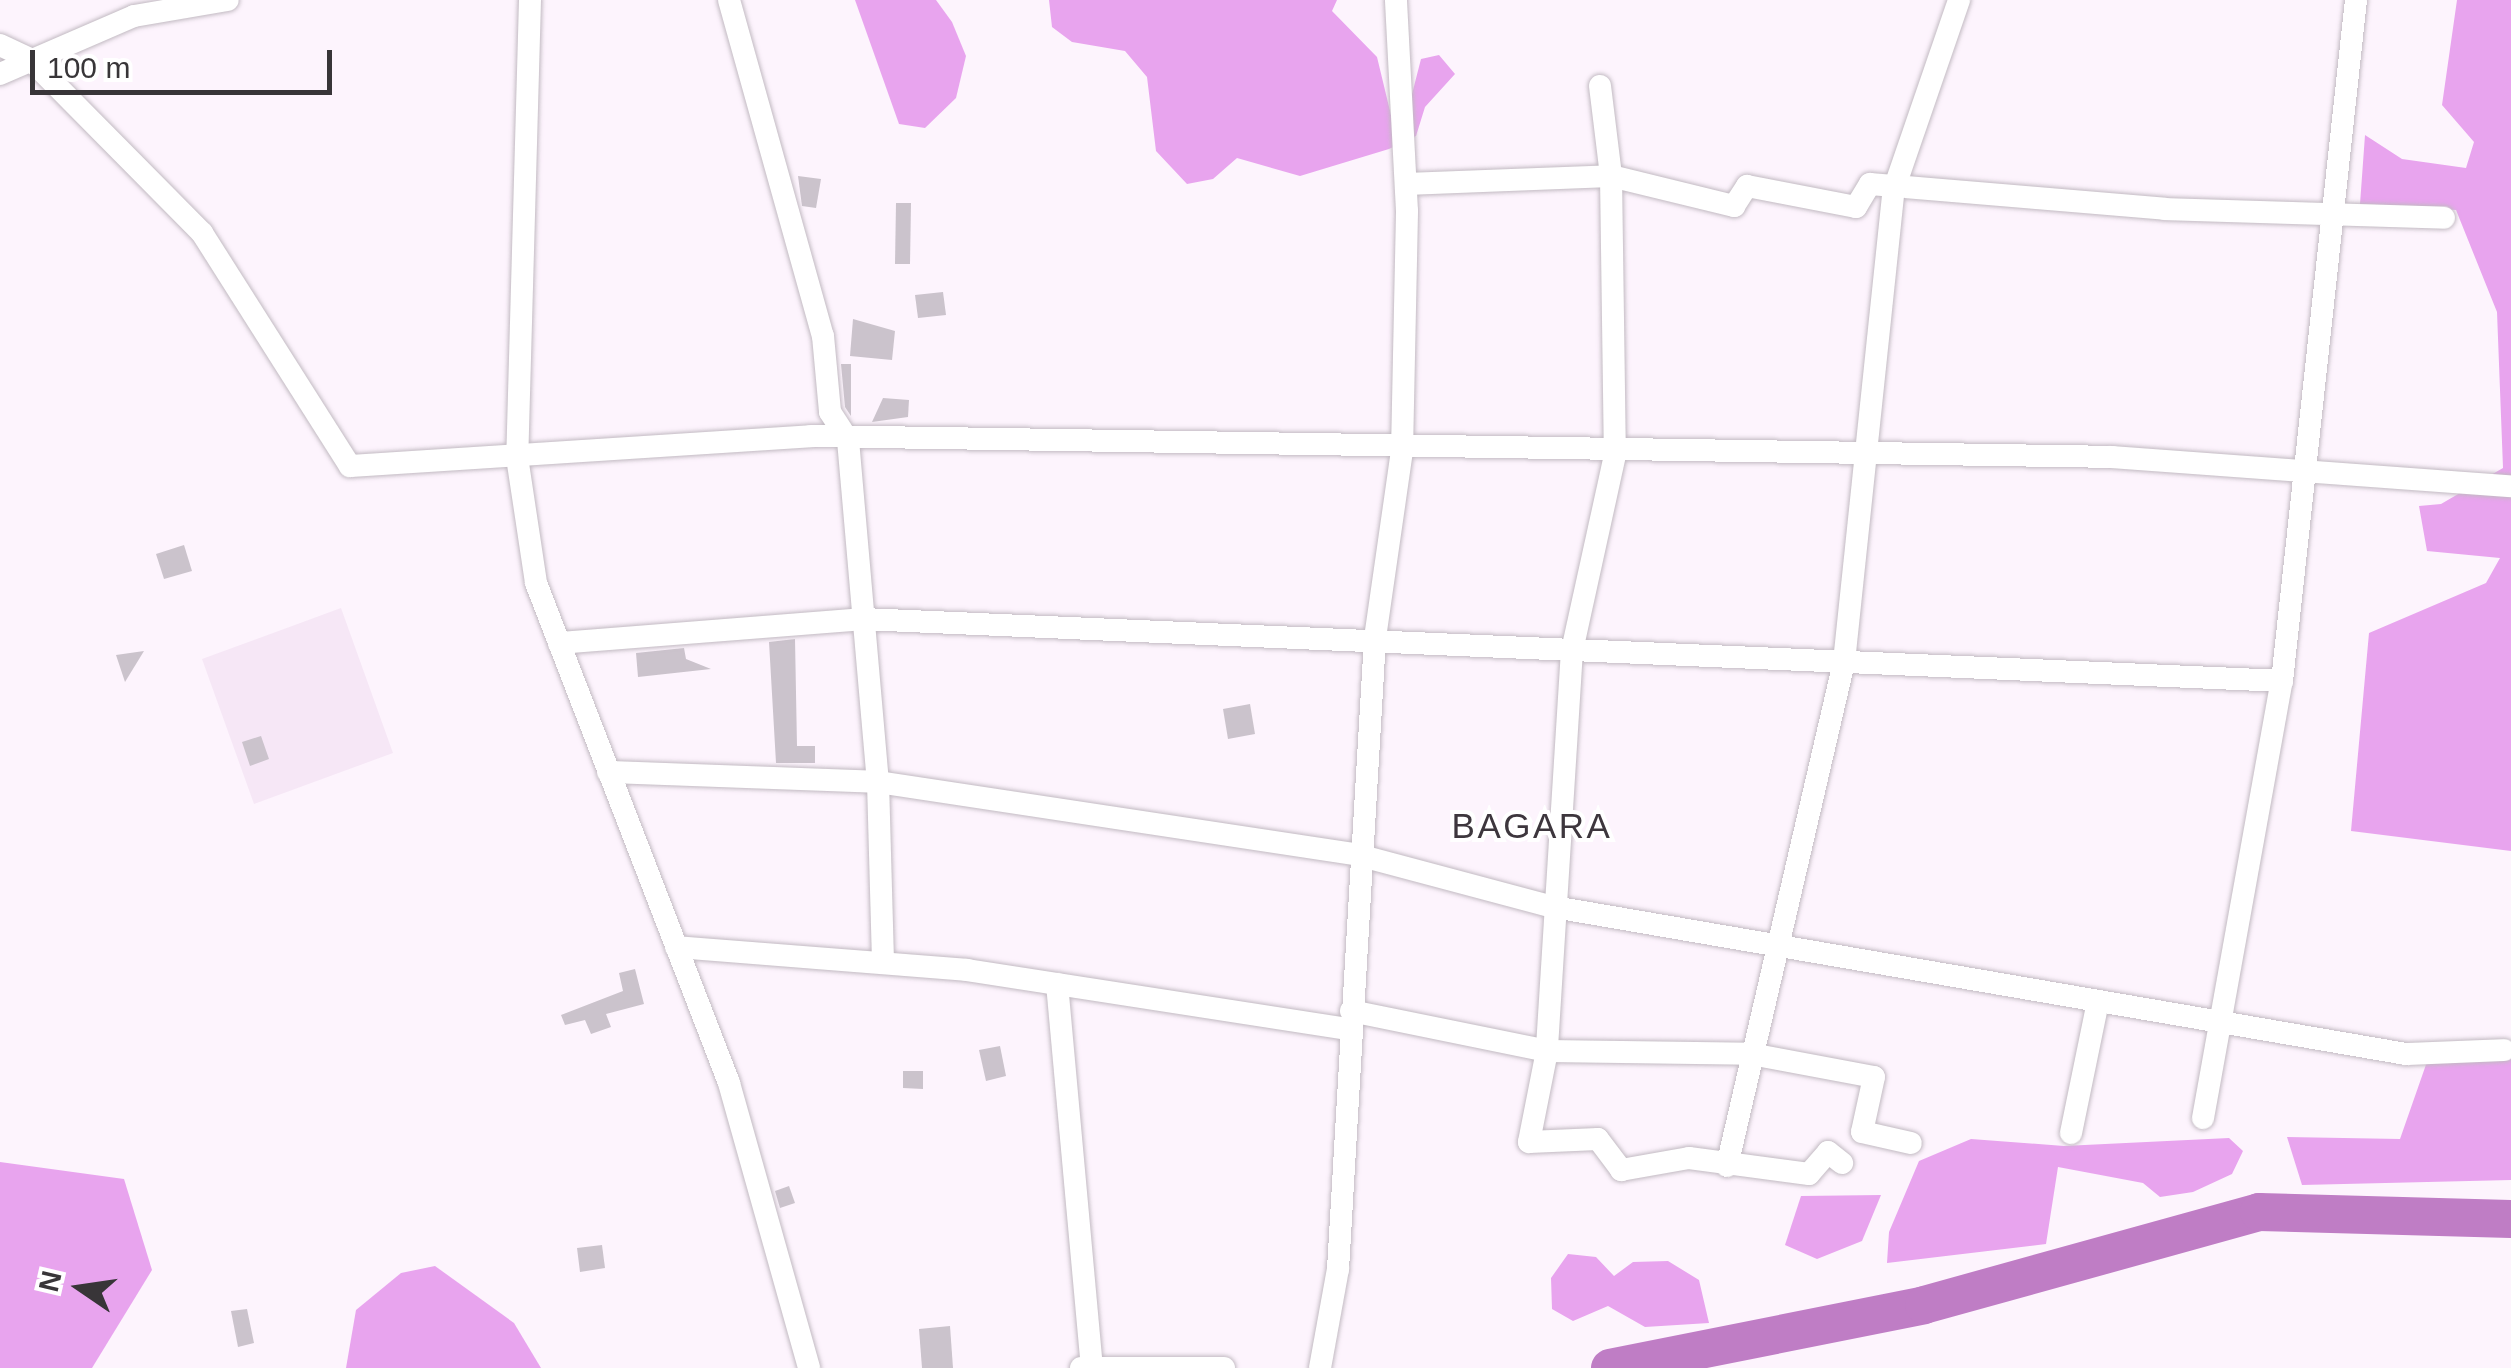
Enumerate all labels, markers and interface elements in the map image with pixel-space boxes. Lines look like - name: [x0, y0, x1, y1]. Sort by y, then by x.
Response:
- scale bar: [35, 30, 338, 92]
- text: 100 m: [47, 51, 130, 84]
- district label: BAGARA: [1452, 805, 1612, 847]
- north arrow: [30, 1238, 130, 1338]
- text: N: [33, 1268, 68, 1294]

